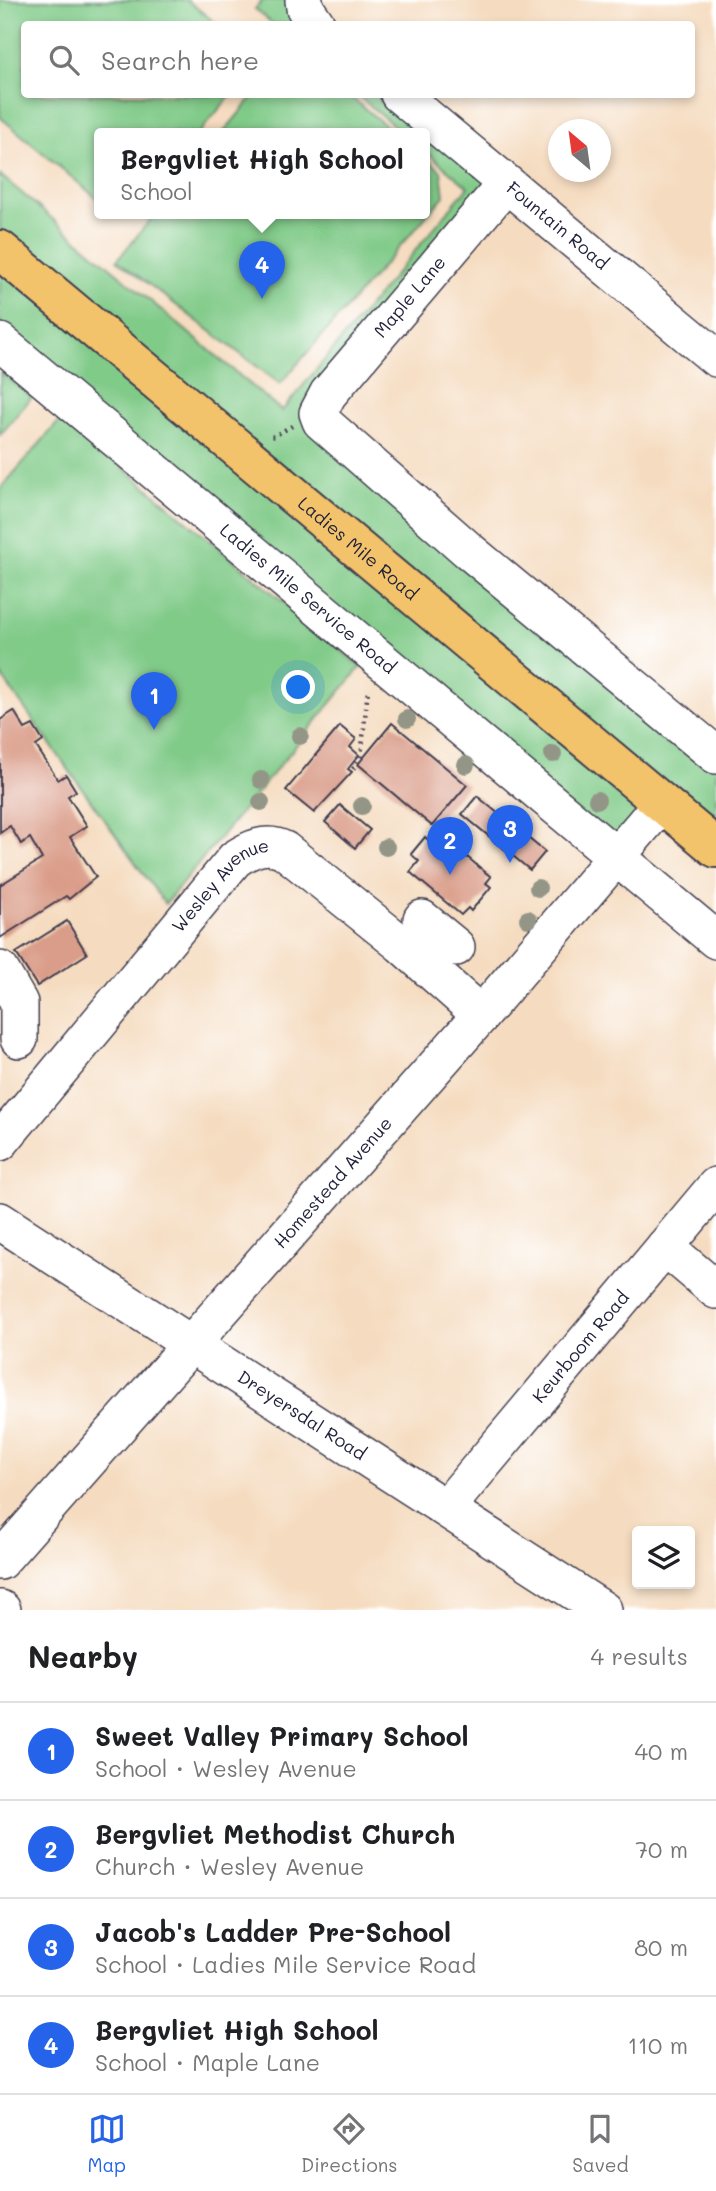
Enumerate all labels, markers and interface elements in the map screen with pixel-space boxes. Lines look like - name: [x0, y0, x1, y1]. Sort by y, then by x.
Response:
- search box: [21, 21, 695, 98]
- icon: search: [45, 41, 83, 79]
- text: Search here: [101, 43, 259, 77]
- north arrow: [548, 119, 611, 182]
- popup: [94, 128, 430, 219]
- text: Bergvliet High School: [120, 142, 404, 176]
- text: School: [120, 176, 193, 206]
- street label: Fountain Road: [502, 176, 614, 275]
- pin: 4: [239, 241, 285, 299]
- street label: Maple Lane: [368, 250, 451, 342]
- street label: Ladies Mile Road: [293, 491, 423, 605]
- street label: Ladies Mile Service Road: [215, 518, 401, 679]
- your location: [281, 670, 315, 704]
- pin: 1: [131, 672, 177, 730]
- pin: 3: [487, 805, 533, 863]
- pin: 2: [427, 817, 473, 875]
- street label: Wesley Avenue: [166, 833, 270, 937]
- street label: Homestead Avenue: [268, 1111, 397, 1253]
- street label: Keurboom Road: [526, 1286, 634, 1407]
- street label: Dreyersdal Road: [233, 1364, 371, 1465]
- map controls: [632, 1526, 695, 1589]
- button: layers: [632, 1526, 695, 1589]
- text: Nearby: [28, 1636, 138, 1676]
- text: 4 results: [591, 1641, 688, 1671]
- text: Sweet Valley Primary School: [95, 1719, 469, 1753]
- text: 1: [46, 1736, 56, 1766]
- text: 40 m: [635, 1736, 688, 1766]
- text: School · Wesley Avenue: [95, 1753, 357, 1783]
- text: Bergvliet Methodist Church: [95, 1817, 455, 1851]
- text: 2: [45, 1834, 57, 1864]
- text: 70 m: [635, 1834, 688, 1864]
- text: Church · Wesley Avenue: [95, 1851, 364, 1881]
- text: Jacob's Ladder Pre-School: [95, 1915, 451, 1949]
- text: 3: [44, 1932, 58, 1962]
- text: 80 m: [634, 1932, 688, 1962]
- text: School · Ladies Mile Service Road: [95, 1949, 476, 1979]
- text: Bergvliet High School: [95, 2013, 379, 2047]
- text: 4: [44, 2030, 58, 2060]
- text: 110 m: [628, 2030, 688, 2060]
- text: School · Maple Lane: [95, 2047, 320, 2077]
- tab: Map: [87, 2110, 126, 2177]
- tab: Directions: [301, 2110, 397, 2177]
- tab: Saved: [572, 2110, 629, 2177]

